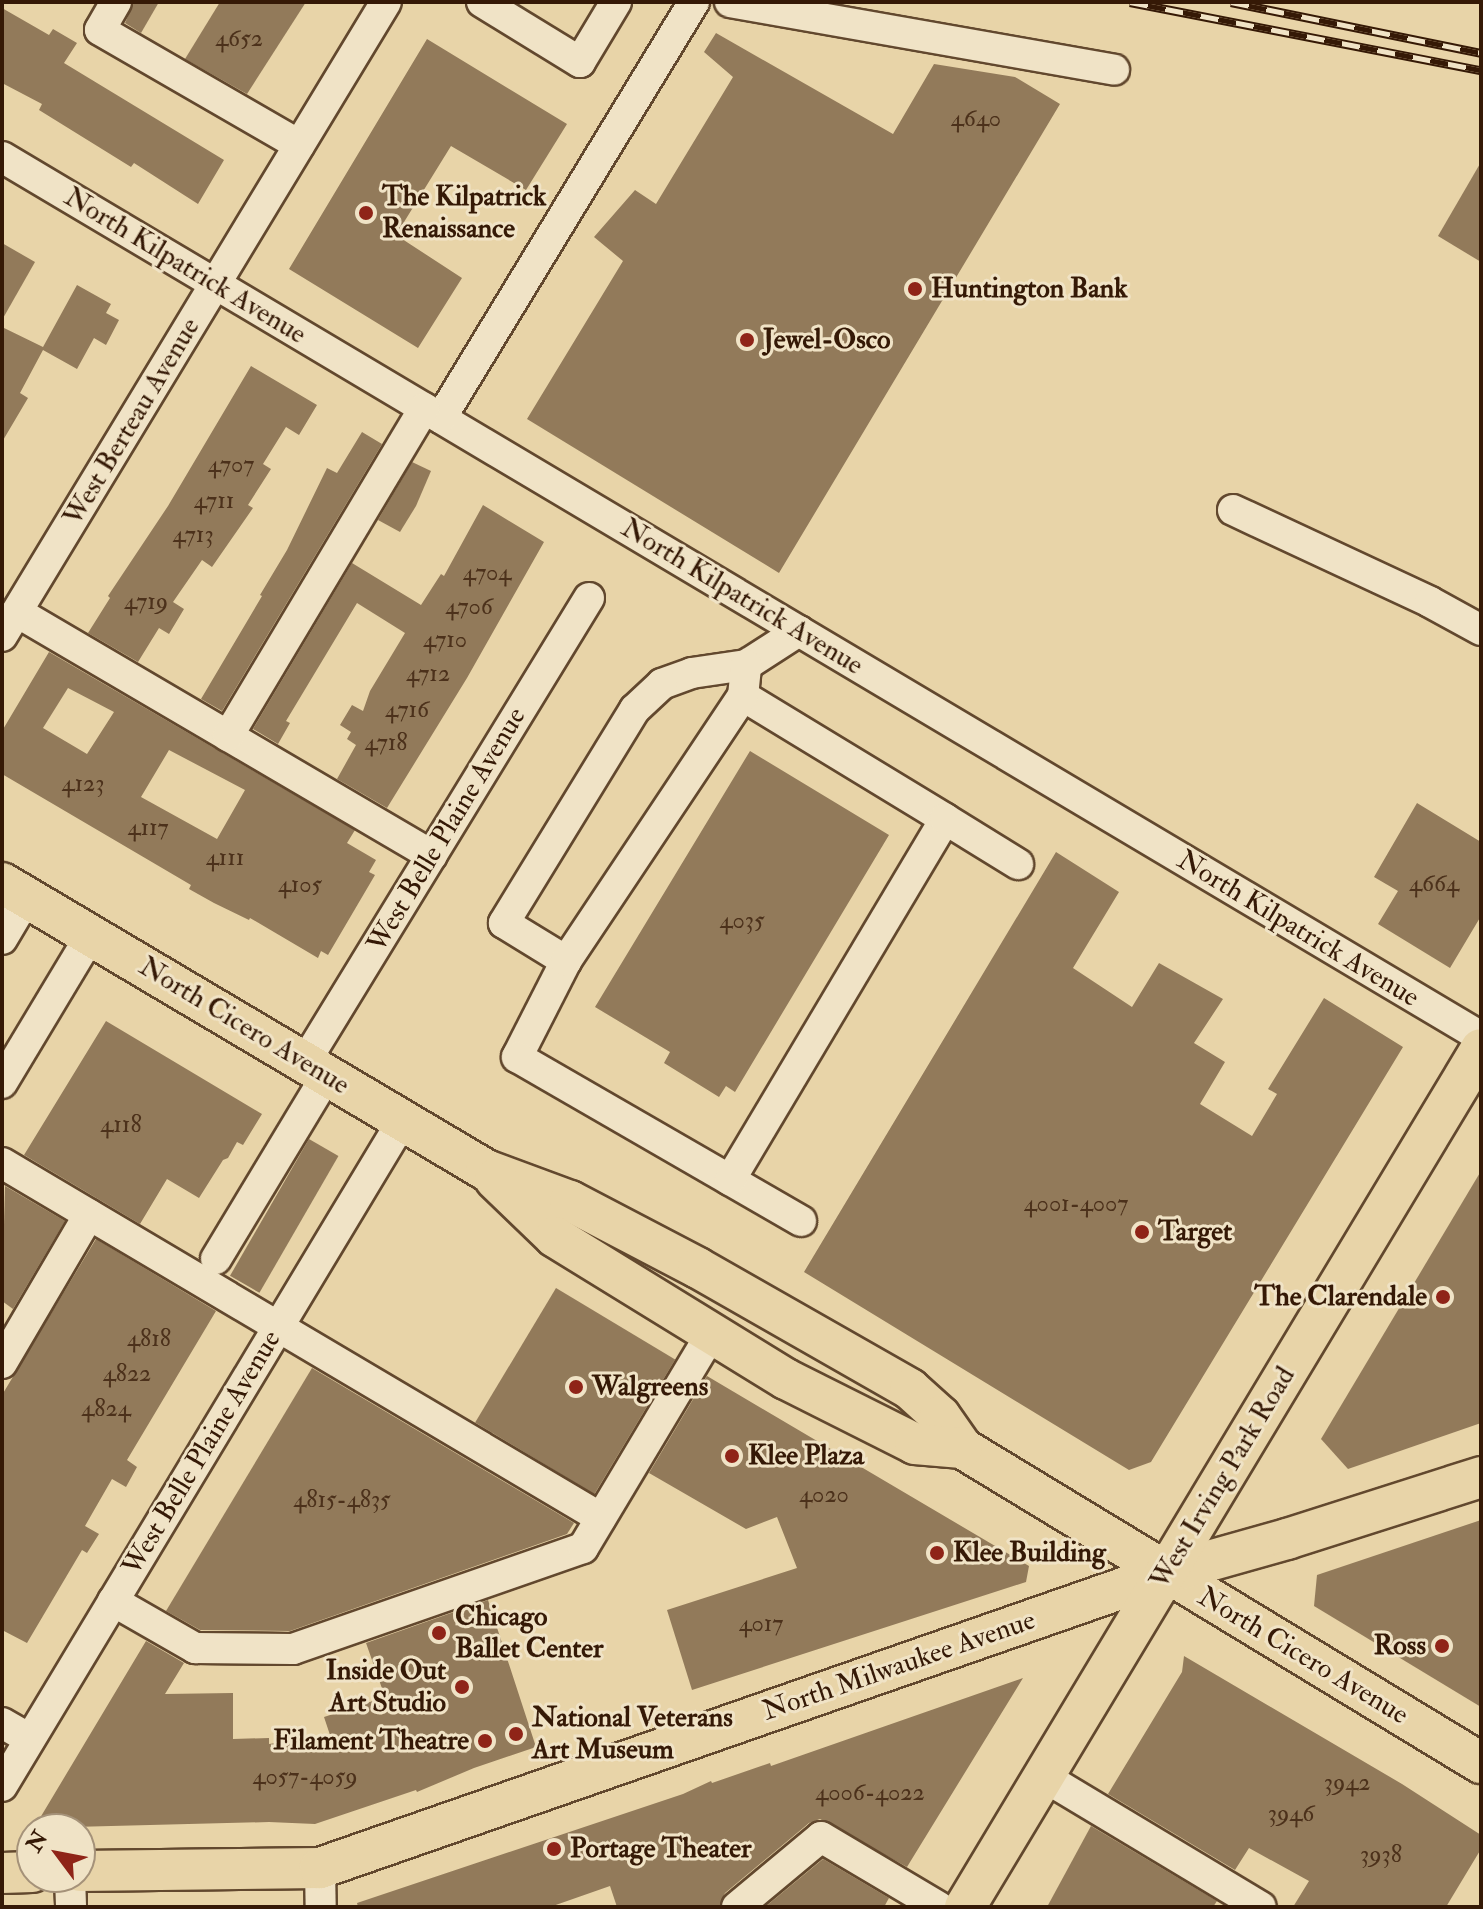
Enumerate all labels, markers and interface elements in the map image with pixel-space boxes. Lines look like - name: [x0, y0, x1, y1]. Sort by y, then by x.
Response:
- house number: 4652: [215, 25, 263, 53]
- house number: 4640: [951, 105, 1001, 133]
- street label: North Kilpatrick Avenue: [58, 180, 312, 352]
- place label: The Kilpatrick Renaissance: [382, 180, 546, 246]
- marker: The Kilpatrick Renaissance: [357, 204, 375, 222]
- place label: Huntington Bank: [931, 272, 1128, 306]
- marker: Huntington Bank: [906, 280, 924, 298]
- street label: West Berteau Avenue: [57, 312, 207, 532]
- place label: Jewel-Osco: [763, 323, 890, 357]
- marker: Jewel-Osco: [738, 331, 756, 349]
- house number: 4707: [208, 451, 254, 479]
- house number: 4711: [194, 487, 234, 515]
- street label: North Kilpatrick Avenue: [615, 511, 869, 683]
- house number: 4713: [172, 521, 214, 549]
- house number: 4704: [463, 559, 511, 587]
- house number: 4719: [124, 588, 168, 616]
- house number: 4706: [445, 593, 493, 621]
- house number: 4710: [423, 626, 467, 654]
- house number: 4712: [406, 660, 450, 688]
- house number: 4716: [385, 696, 429, 724]
- street label: West Belle Plaine Avenue: [361, 701, 533, 959]
- house number: 4718: [364, 729, 408, 757]
- house number: 4123: [62, 770, 104, 798]
- house number: 4117: [127, 814, 169, 842]
- street label: North Kilpatrick Avenue: [1171, 843, 1425, 1015]
- house number: 4111: [206, 844, 244, 872]
- house number: 4664: [1409, 870, 1459, 898]
- house number: 4105: [278, 871, 322, 899]
- house number: 4035: [720, 907, 764, 935]
- street label: North Cicero Avenue: [133, 950, 355, 1102]
- house number: 4118: [100, 1111, 142, 1139]
- house number: 4001-4007: [1024, 1190, 1128, 1218]
- place label: Target: [1158, 1215, 1232, 1249]
- marker: Target: [1133, 1223, 1151, 1241]
- place label: The Clarendale: [1254, 1280, 1427, 1314]
- marker: The Clarendale: [1434, 1288, 1452, 1306]
- street label: West Belle Plaine Avenue: [116, 1324, 288, 1582]
- house number: 4818: [127, 1325, 171, 1353]
- house number: 4822: [103, 1360, 151, 1388]
- street label: West Irving Park Road: [1143, 1361, 1303, 1595]
- place label: Walgreens: [592, 1370, 708, 1404]
- marker: Walgreens: [567, 1378, 585, 1396]
- house number: 4824: [81, 1395, 131, 1423]
- place label: Klee Plaza: [748, 1439, 864, 1473]
- marker: Klee Plaza: [723, 1447, 741, 1465]
- house number: 4020: [799, 1481, 849, 1509]
- house number: 4815-4835: [293, 1486, 391, 1514]
- place label: Klee Building: [953, 1536, 1106, 1570]
- marker: Klee Building: [928, 1544, 946, 1562]
- street label: North Cicero Avenue: [1192, 1580, 1414, 1732]
- place label: Chicago Ballet Center: [455, 1600, 603, 1666]
- street label: North Milwaukee Avenue: [758, 1604, 1040, 1728]
- house number: 4017: [739, 1610, 783, 1638]
- marker: Chicago Ballet Center: [430, 1624, 448, 1642]
- place label: Ross: [1374, 1629, 1426, 1663]
- marker: Ross: [1433, 1637, 1451, 1655]
- place label: Inside Out Art Studio: [326, 1654, 446, 1720]
- marker: Inside Out Art Studio: [453, 1678, 471, 1696]
- place label: National Veterans Art Museum: [532, 1701, 733, 1767]
- place label: Filament Theatre: [273, 1724, 469, 1758]
- marker: National Veterans Art Museum: [507, 1725, 525, 1743]
- marker: Filament Theatre: [476, 1732, 494, 1750]
- house number: 4057-4059: [252, 1763, 358, 1791]
- house number: 3942: [1324, 1769, 1370, 1797]
- house number: 4006-4022: [815, 1779, 925, 1807]
- house number: 3946: [1268, 1800, 1314, 1828]
- north arrow: [16, 1813, 96, 1893]
- text: N: [20, 1826, 54, 1857]
- place label: Portage Theater: [570, 1832, 751, 1866]
- marker: Portage Theater: [545, 1840, 563, 1858]
- house number: 3938: [1360, 1841, 1402, 1869]

